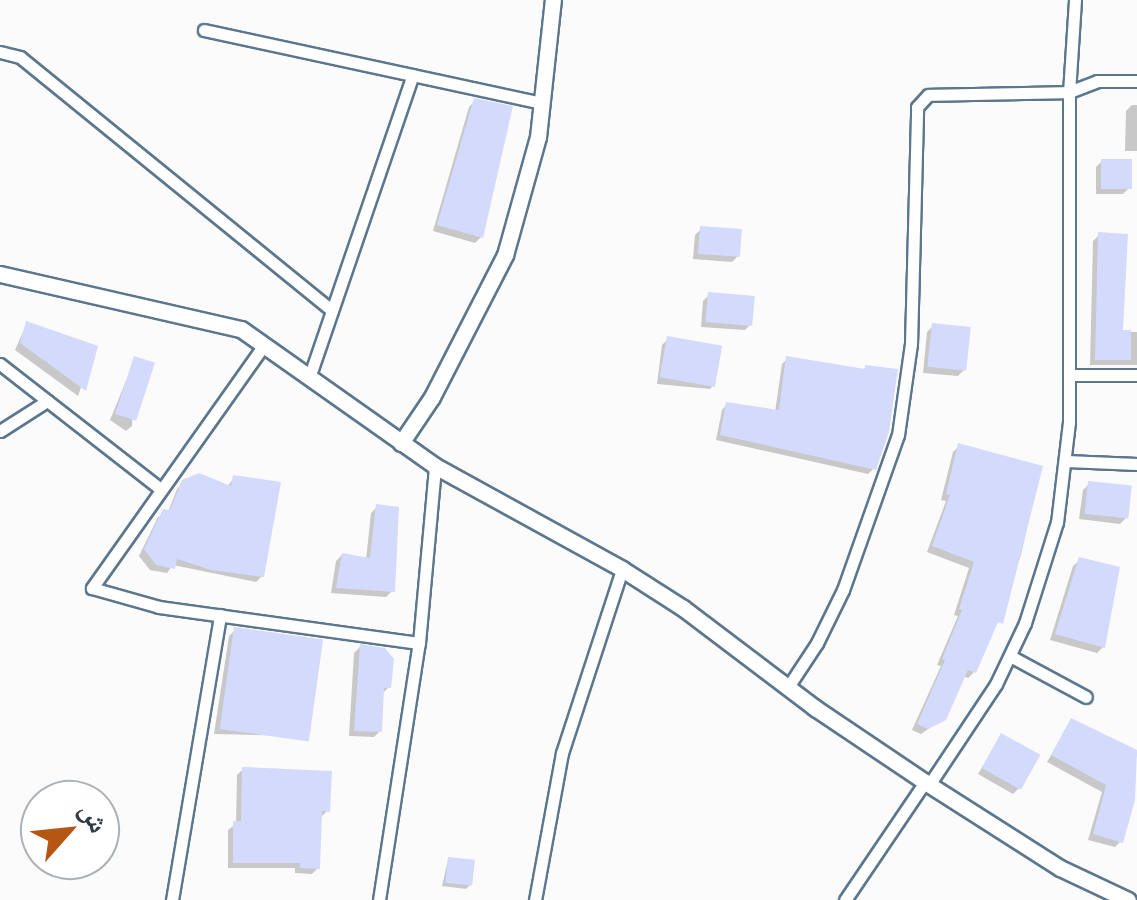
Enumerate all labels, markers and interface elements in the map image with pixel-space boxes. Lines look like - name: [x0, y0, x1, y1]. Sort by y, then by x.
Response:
- north arrow: [20, 780, 120, 880]
- text: ش: [74, 797, 116, 838]

